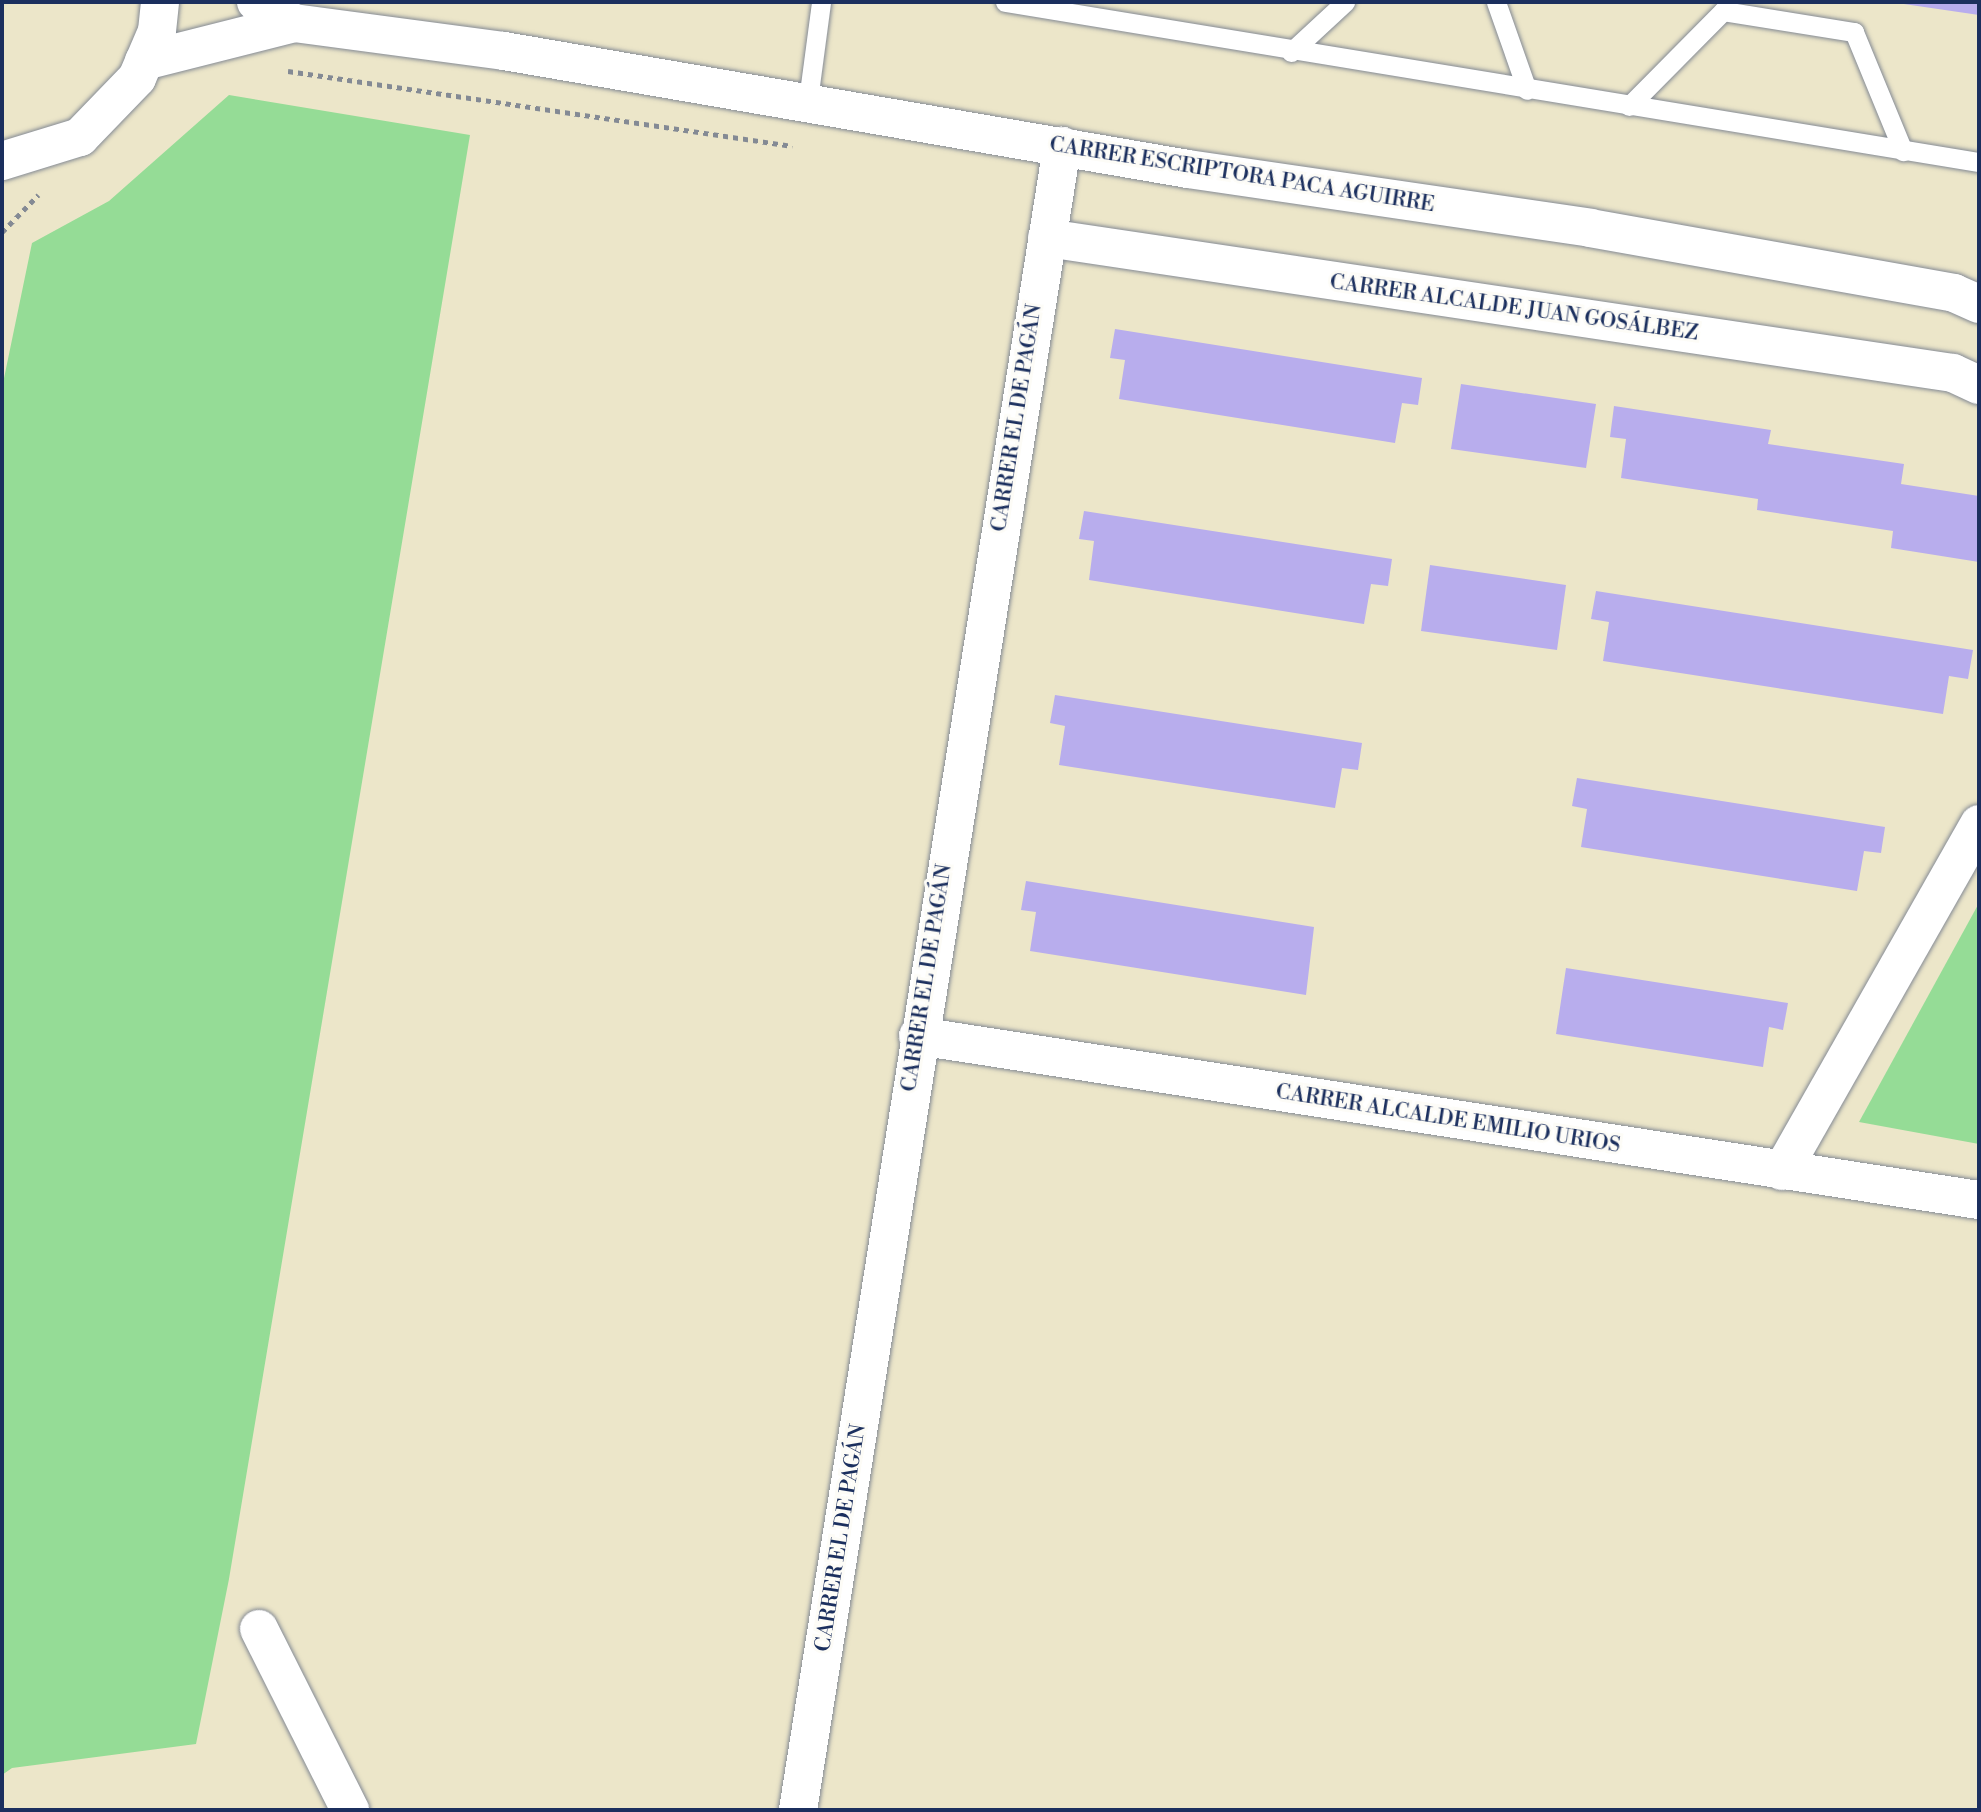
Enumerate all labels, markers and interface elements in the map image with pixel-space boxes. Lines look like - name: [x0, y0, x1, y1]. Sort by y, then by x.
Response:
- street label: CARRER ESCRIPTORA PACA AGUIRRE: [1048, 132, 1436, 218]
- street label: CARRER ALCALDE JUAN GOSÁLBEZ: [1328, 270, 1700, 346]
- street label: CARRER EL DE PAGÁN: [987, 302, 1047, 534]
- street label: CARRER EL DE PAGÁN: [897, 862, 957, 1094]
- street label: CARRER ALCALDE EMILIO URIOS: [1274, 1079, 1622, 1159]
- street label: CARRER EL DE PAGÁN: [811, 1422, 871, 1654]

